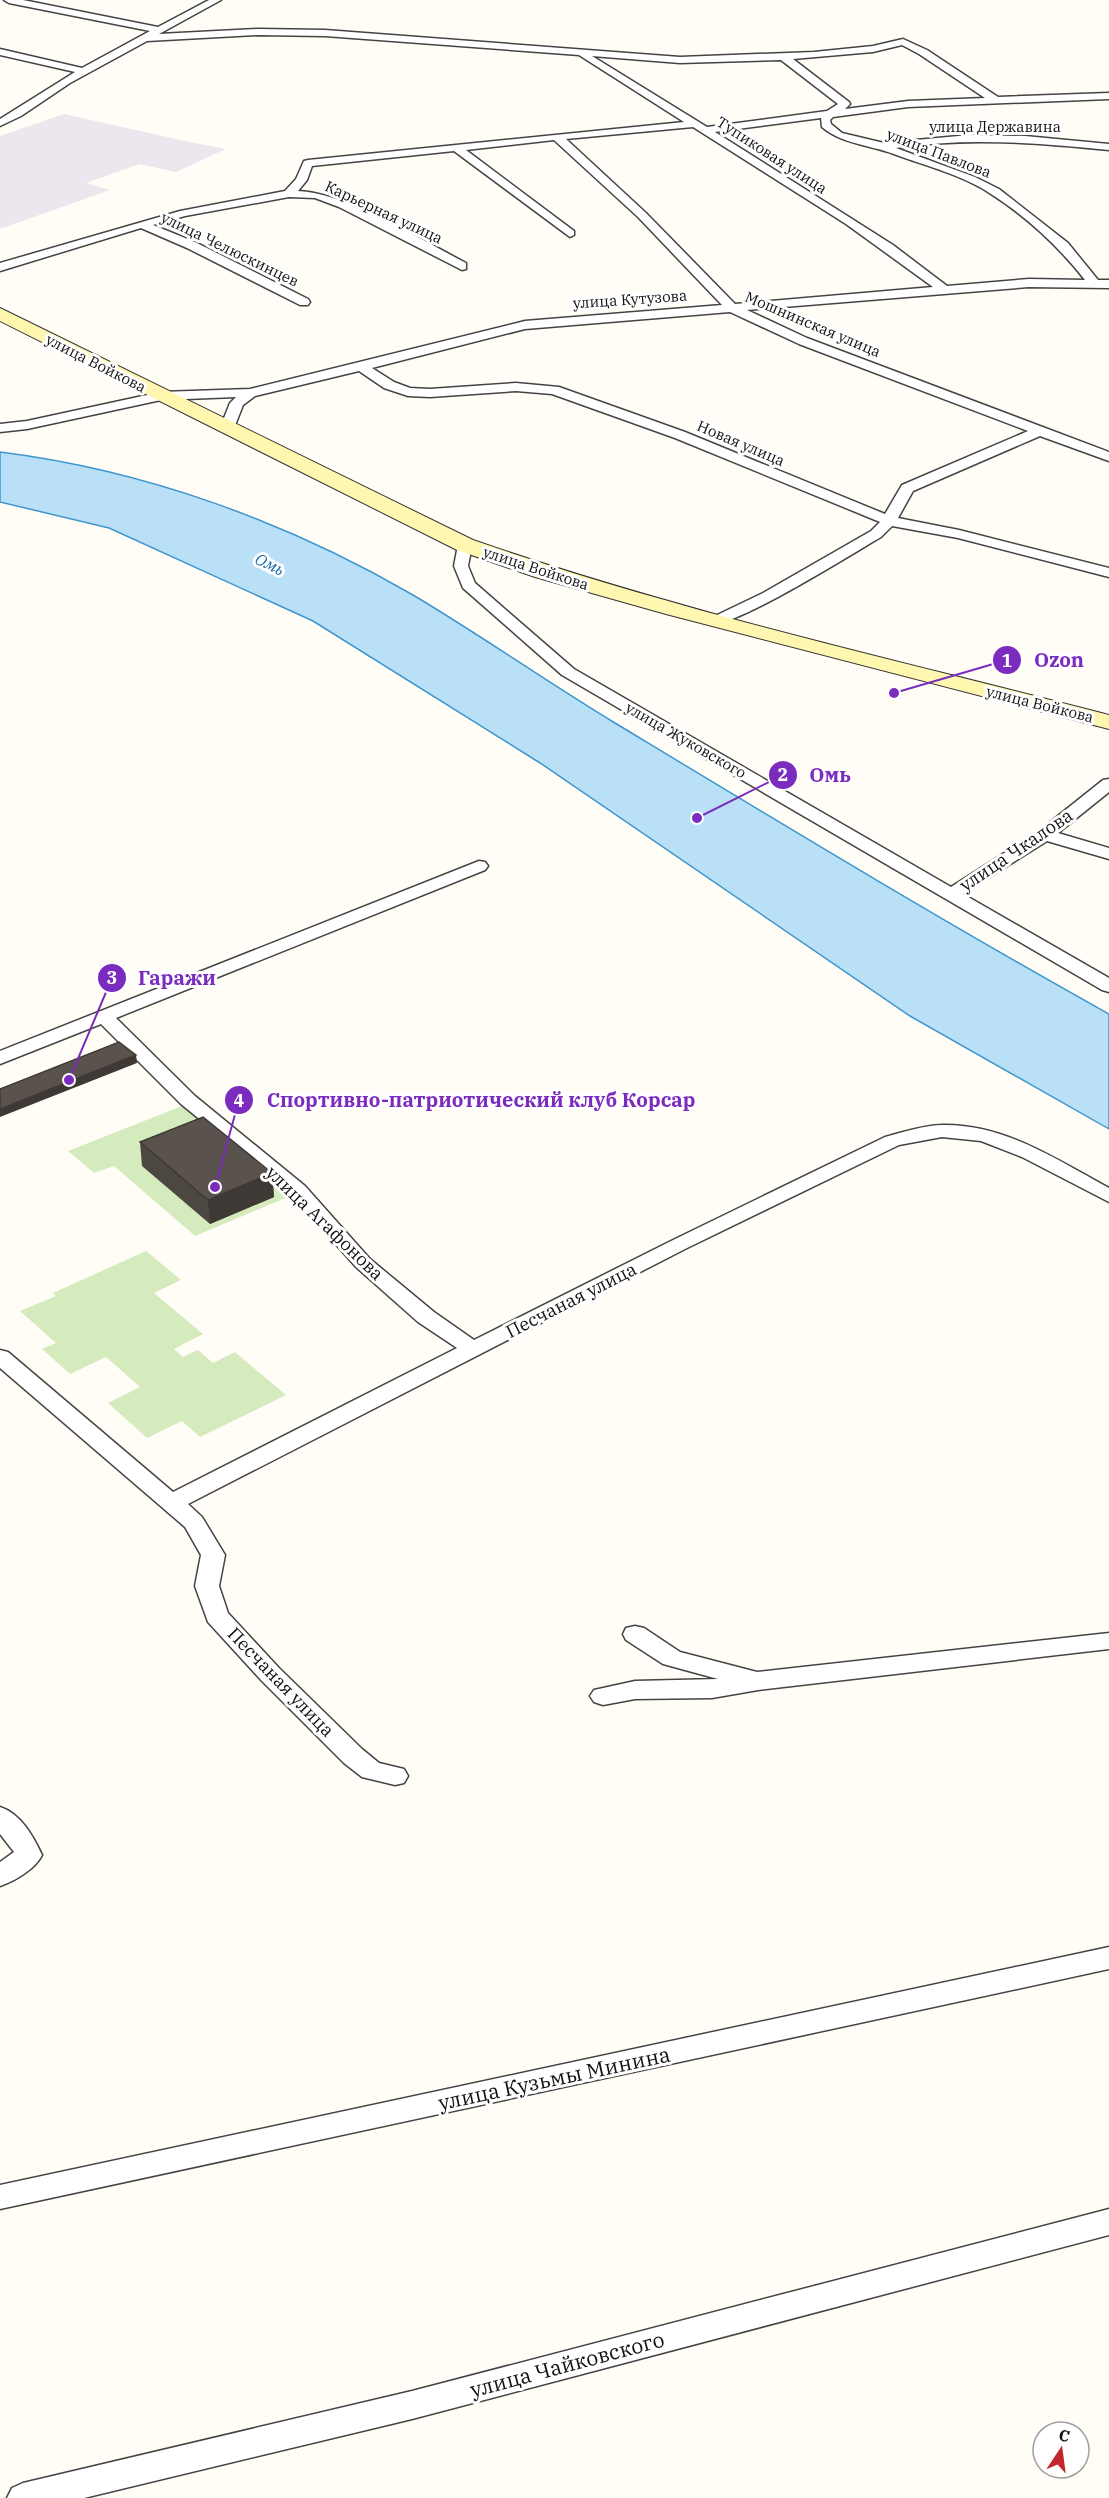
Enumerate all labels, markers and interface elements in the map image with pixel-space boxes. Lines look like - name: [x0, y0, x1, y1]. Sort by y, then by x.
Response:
- street label: Тупиковая улица: [713, 112, 831, 198]
- street label: улица Державина: [929, 117, 1061, 136]
- street label: улица Павлова: [884, 124, 994, 182]
- street label: Карьерная улица: [322, 176, 446, 248]
- street label: улица Челюскинцев: [158, 207, 302, 291]
- street label: улица Кутузова: [572, 286, 688, 312]
- street label: Мошнинская улица: [742, 287, 884, 361]
- street label: улица Войкова: [43, 330, 149, 396]
- street label: Новая улица: [694, 416, 788, 470]
- street label: улица Войкова: [481, 542, 591, 594]
- water label: Омь: [252, 548, 288, 580]
- callout: Ozon: [992, 641, 1096, 679]
- text: Ozon: [1034, 646, 1084, 673]
- text: 1: [1002, 649, 1013, 672]
- street label: улица Войкова: [984, 681, 1096, 727]
- street label: улица Жуковского: [622, 698, 750, 782]
- callout: Омь: [768, 756, 863, 794]
- text: Омь: [809, 761, 851, 788]
- text: 2: [778, 763, 788, 786]
- street label: улица Чкалова: [955, 804, 1077, 896]
- callout: Гаражи: [97, 959, 228, 997]
- text: Гаражи: [138, 964, 216, 991]
- text: 3: [107, 966, 117, 989]
- callout: Спортивно-патриотический клуб Корсар: [224, 1081, 707, 1119]
- text: Спортивно-патриотический клуб Корсар: [267, 1086, 695, 1113]
- text: 4: [234, 1089, 245, 1112]
- street label: улица Агафонова: [261, 1161, 389, 1285]
- street label: Песчаная улица: [502, 1257, 640, 1343]
- street label: Песчаная улица: [223, 1622, 339, 1742]
- street label: улица Кузьмы Минина: [435, 2040, 673, 2116]
- street label: улица Чайковского: [467, 2325, 667, 2403]
- north arrow: [1031, 2420, 1091, 2480]
- text: С: [1057, 2424, 1072, 2446]

